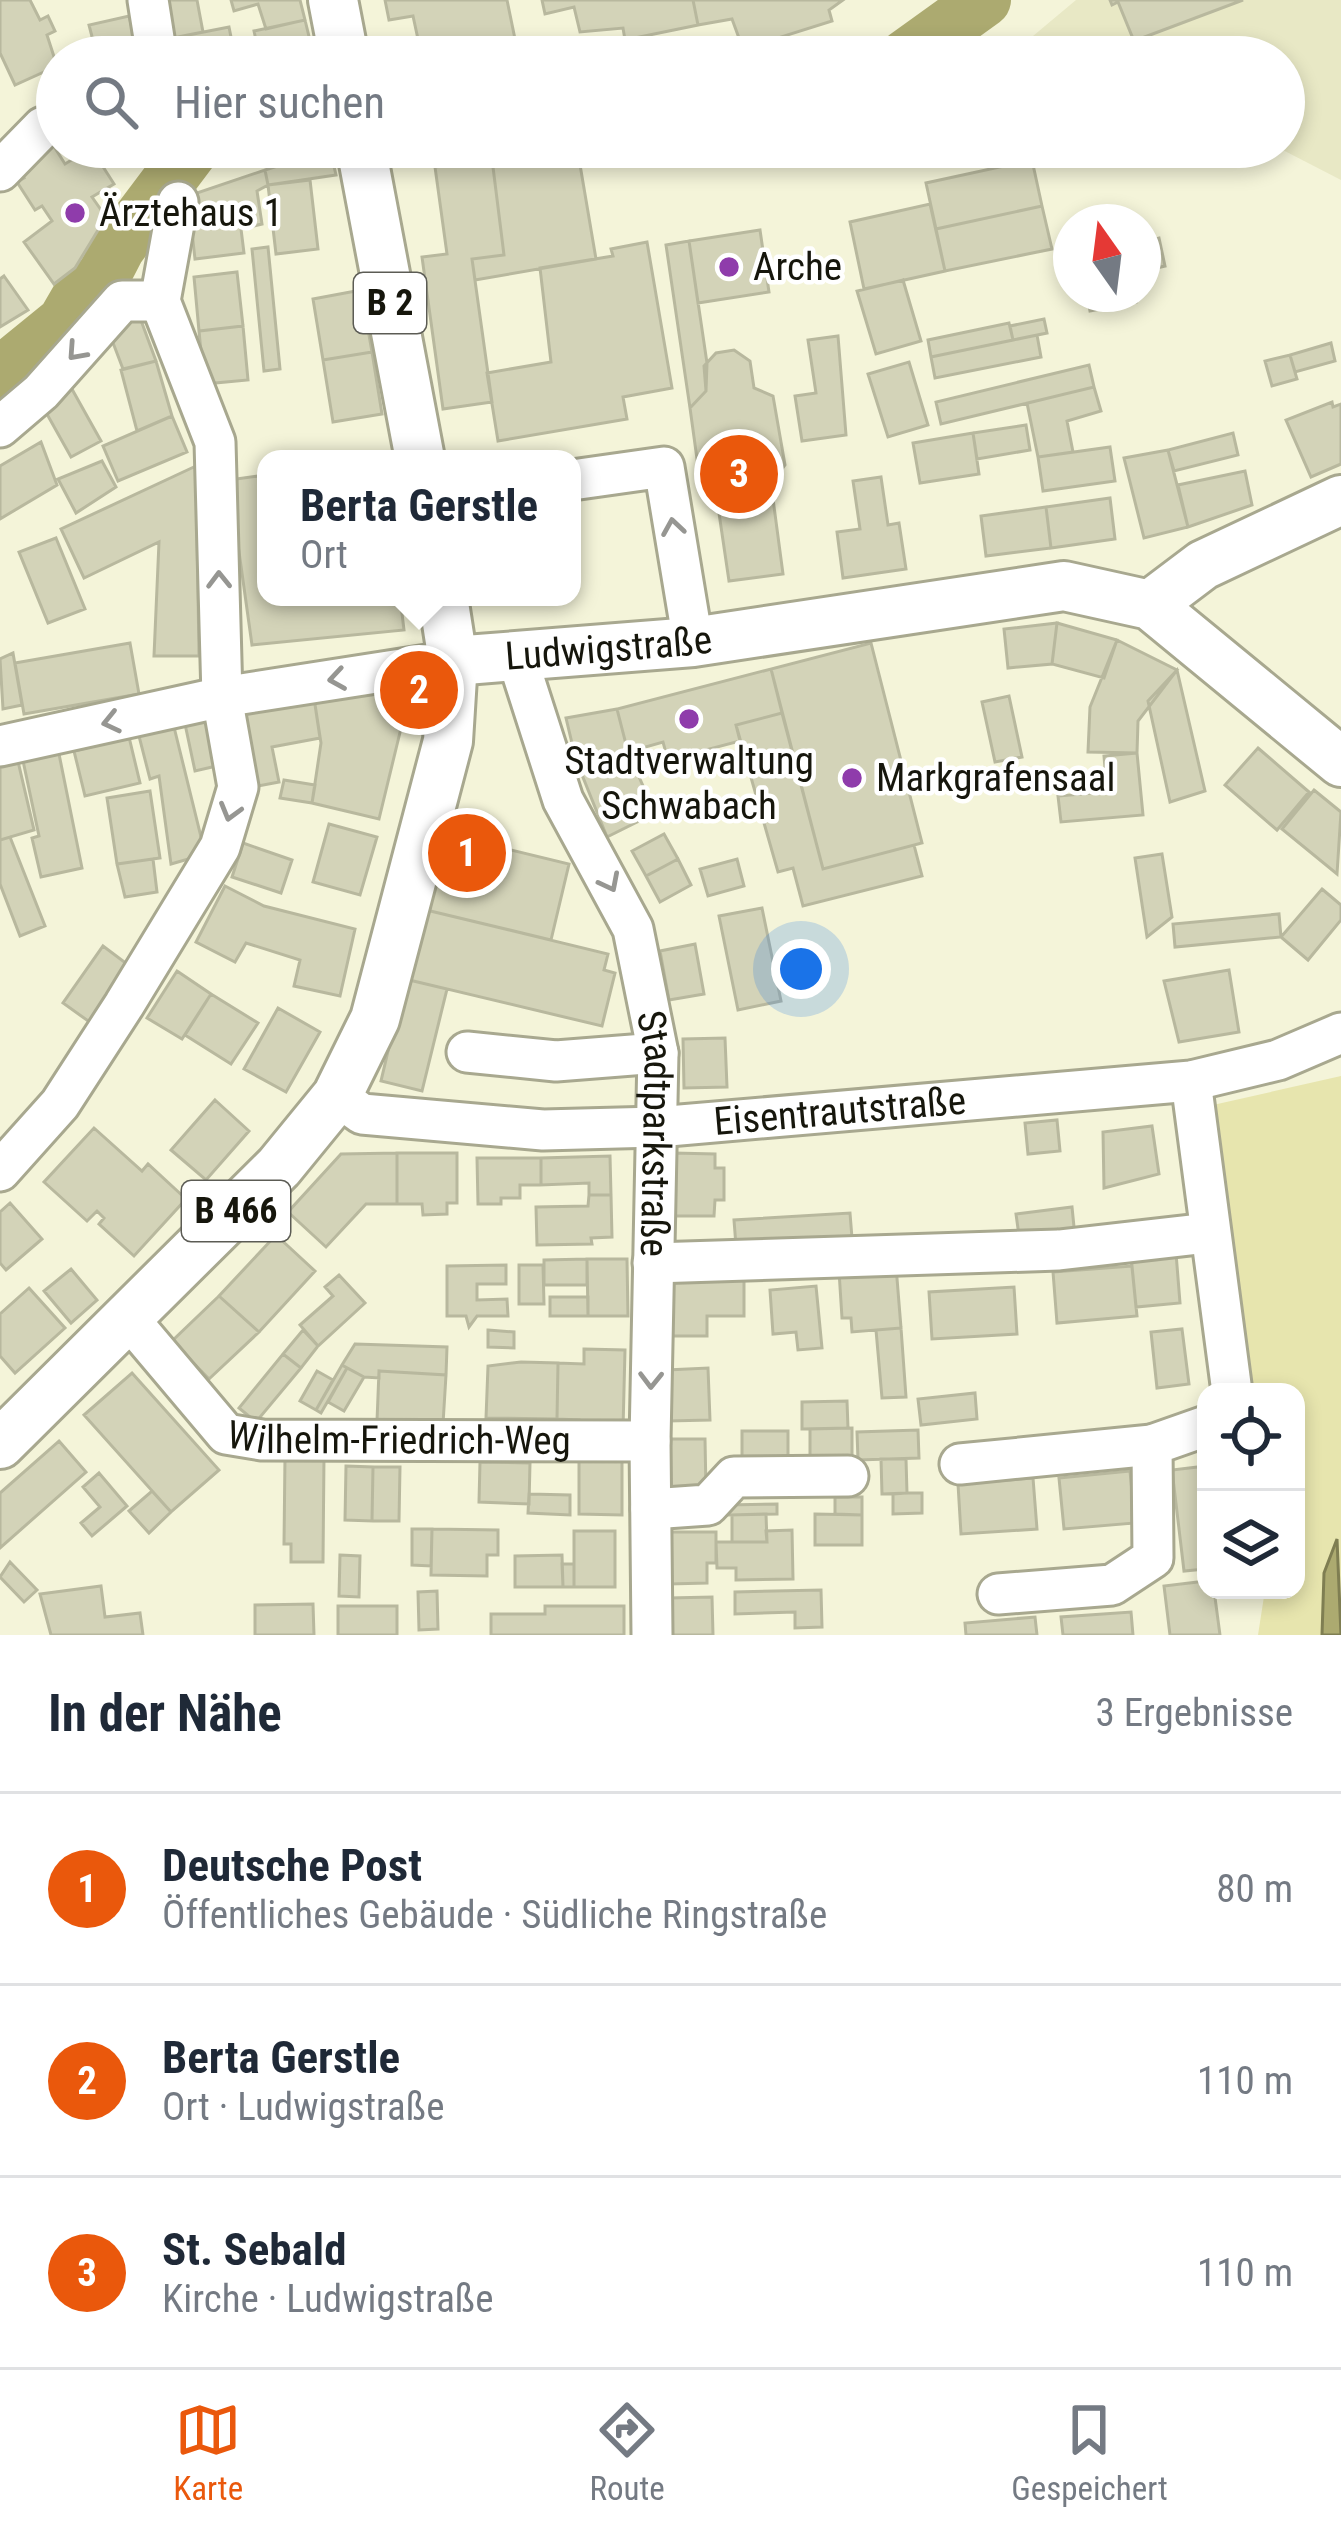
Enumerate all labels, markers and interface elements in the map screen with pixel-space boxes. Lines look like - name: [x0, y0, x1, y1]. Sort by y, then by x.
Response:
- search box: [36, 36, 1305, 168]
- icon: search: [78, 69, 144, 135]
- text: Hier suchen: [174, 76, 385, 129]
- place label: Ärztehaus 1: [99, 190, 283, 236]
- marker: Ärztehaus 1: [62, 200, 88, 226]
- north arrow: [1053, 204, 1161, 312]
- place label: Arche: [753, 244, 842, 290]
- marker: Arche: [716, 254, 742, 280]
- road number: B 2: [354, 273, 426, 333]
- one-way arrow: [69, 339, 91, 361]
- pin: 3: [700, 429, 778, 519]
- popup: [257, 450, 581, 606]
- text: Berta Gerstle: [300, 479, 538, 532]
- one-way arrow: [662, 517, 687, 537]
- text: Ort: [300, 532, 348, 578]
- one-way arrow: [206, 570, 232, 589]
- street label: Ludwigstraße: [503, 616, 715, 680]
- pin: 2: [380, 645, 458, 735]
- one-way arrow: [327, 665, 347, 691]
- marker: Stadtverwaltung Schwabach: [676, 706, 702, 732]
- one-way arrow: [101, 708, 121, 733]
- place label: Stadtverwaltung Schwabach: [564, 738, 814, 829]
- place label: Markgrafensaal: [876, 755, 1115, 801]
- marker: Markgrafensaal: [839, 765, 865, 791]
- one-way arrow: [220, 801, 245, 821]
- pin: 1: [428, 808, 506, 898]
- one-way arrow: [596, 871, 619, 892]
- your location: [771, 939, 831, 999]
- street label: Stadtparkstraße: [627, 1007, 682, 1257]
- street label: Eisentrautstraße: [712, 1077, 968, 1145]
- road number: B 466: [182, 1181, 290, 1241]
- one-way arrow: [638, 1371, 664, 1390]
- map controls: [1197, 1383, 1305, 1599]
- button: locate: [1197, 1383, 1305, 1491]
- street label: Wilhelm-Friedrich-Weg: [224, 1412, 571, 1464]
- button: layers: [1197, 1491, 1305, 1599]
- text: In der Nähe: [48, 1684, 282, 1743]
- text: 3 Ergebnisse: [1095, 1690, 1293, 1736]
- text: Deutsche Post: [162, 1839, 422, 1892]
- text: 1: [77, 1866, 97, 1912]
- text: 80 m: [1216, 1866, 1293, 1912]
- text: Öffentliches Gebäude · Südliche Ringstraße: [162, 1892, 827, 1938]
- text: Berta Gerstle: [162, 2031, 400, 2084]
- text: 2: [77, 2058, 97, 2104]
- text: 110 m: [1197, 2058, 1293, 2104]
- text: Ort · Ludwigstraße: [162, 2084, 444, 2130]
- text: St. Sebald: [162, 2223, 346, 2276]
- text: 3: [77, 2250, 97, 2296]
- text: 110 m: [1197, 2250, 1293, 2296]
- text: Kirche · Ludwigstraße: [162, 2276, 493, 2322]
- tab: Karte: [173, 2397, 243, 2508]
- tab: Route: [590, 2397, 665, 2508]
- tab: Gespeichert: [1011, 2397, 1168, 2508]

